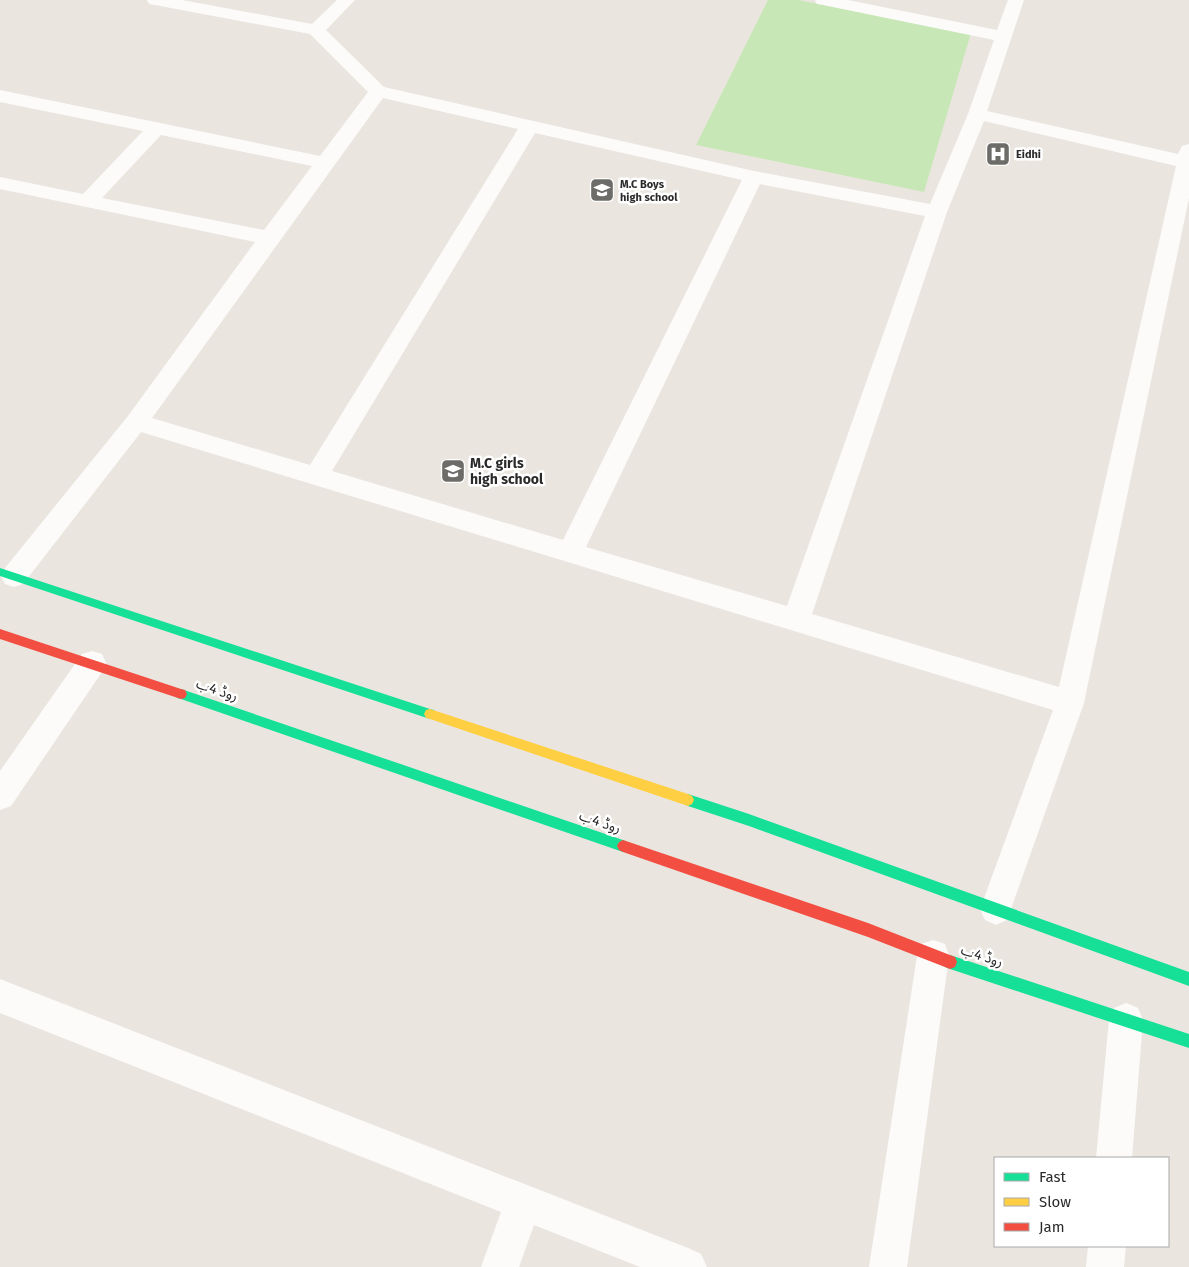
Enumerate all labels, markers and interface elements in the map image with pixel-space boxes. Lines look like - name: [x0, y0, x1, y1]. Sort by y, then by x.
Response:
- hospital icon: Eidhi: [985, 141, 1011, 167]
- place label: Eidhi: [1016, 148, 1041, 161]
- school or university icon: M.C Boys high school: [589, 177, 615, 203]
- place label: M.C Boys high school: [620, 178, 678, 204]
- place label: M.C girls high school: [470, 455, 544, 488]
- school or university icon: M.C girls high school: [440, 458, 466, 484]
- street label: روڈ 4ب: [194, 675, 240, 705]
- street label: روڈ 4ب: [577, 807, 623, 837]
- street label: روڈ 4ب: [959, 941, 1005, 971]
- legend: [994, 1157, 1169, 1247]
- text: Fast: [1039, 1168, 1066, 1186]
- text: Slow: [1039, 1193, 1071, 1211]
- text: Jam: [1039, 1218, 1065, 1236]

